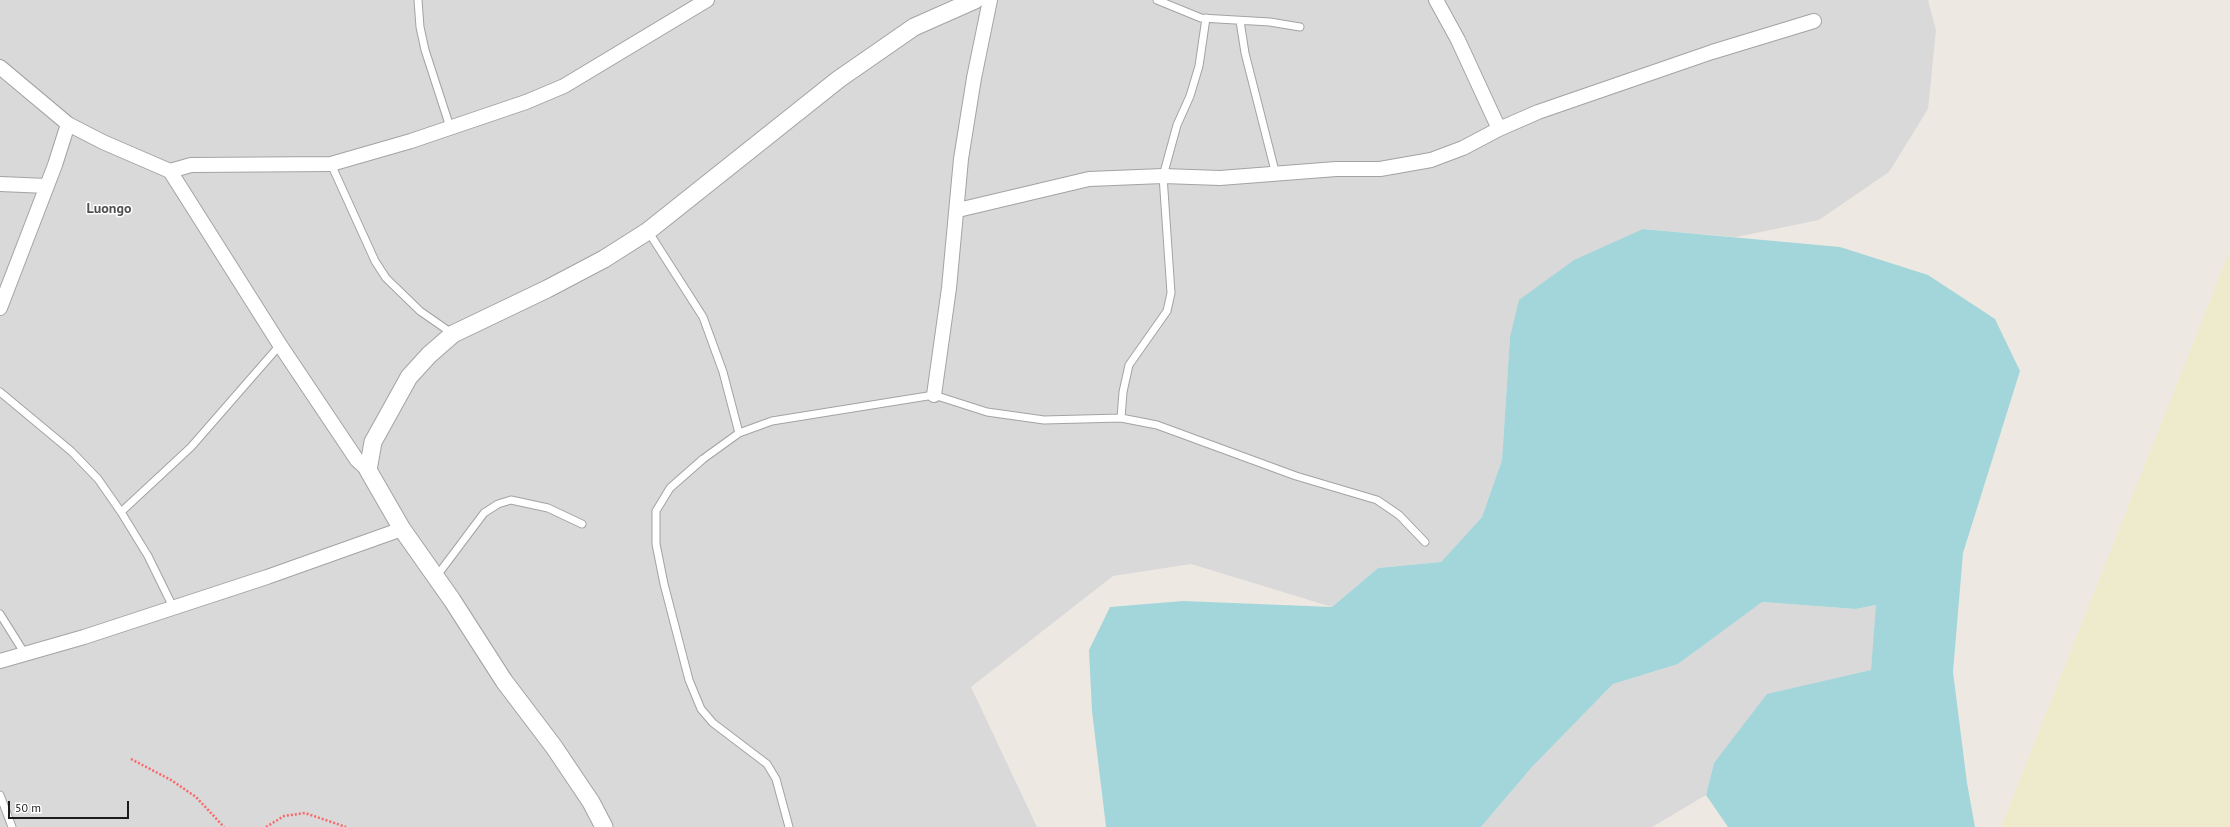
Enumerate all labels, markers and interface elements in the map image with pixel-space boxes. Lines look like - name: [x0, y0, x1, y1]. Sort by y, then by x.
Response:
- district label: Luongo: [87, 201, 131, 217]
- scale bar: [10, 793, 131, 819]
- text: 50 m: [15, 800, 41, 815]

